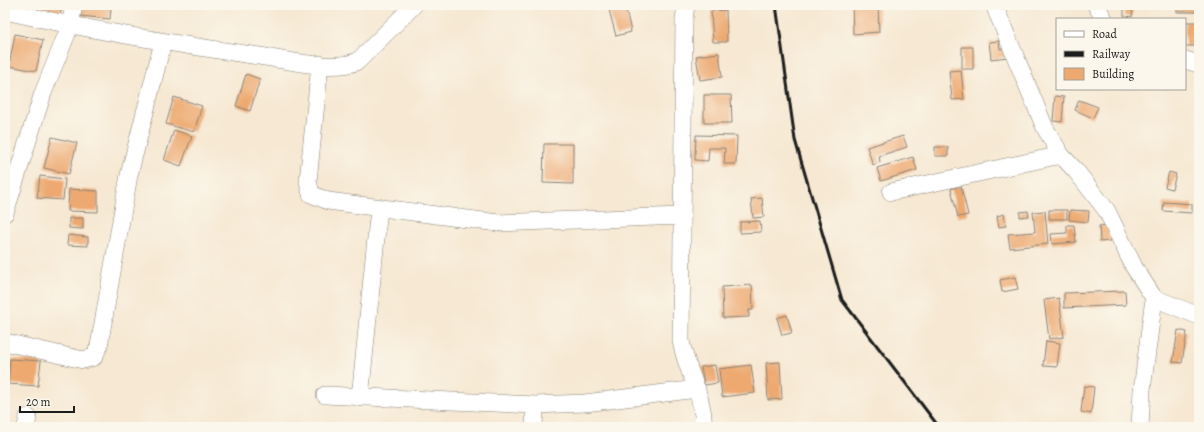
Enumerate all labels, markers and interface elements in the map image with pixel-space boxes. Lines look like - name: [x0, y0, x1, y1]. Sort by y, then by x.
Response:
- legend: [1056, 18, 1186, 90]
- text: Road: [1092, 26, 1118, 42]
- text: Railway: [1092, 46, 1131, 62]
- text: Building: [1092, 66, 1134, 82]
- scale bar: [20, 388, 74, 414]
- text: 20 m: [26, 394, 50, 410]

